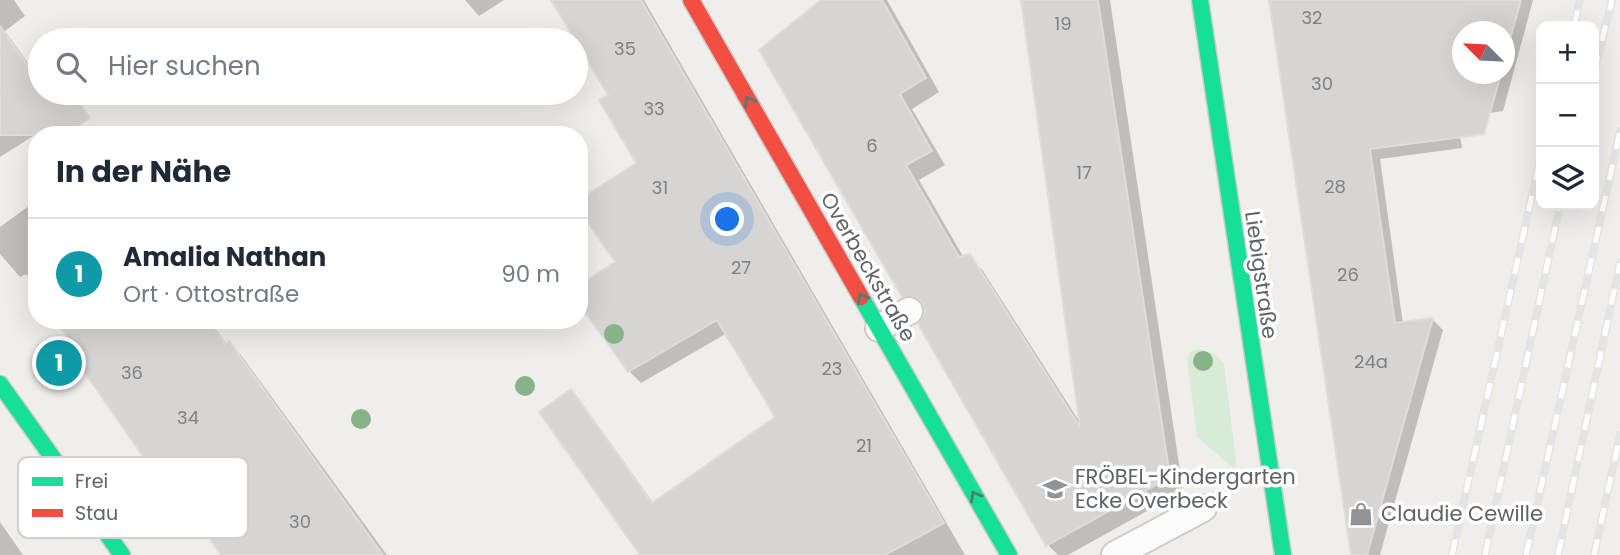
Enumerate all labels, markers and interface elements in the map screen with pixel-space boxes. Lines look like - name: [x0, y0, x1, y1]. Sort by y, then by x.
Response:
- house number: 32: [1302, 5, 1322, 30]
- house number: 19: [1054, 11, 1072, 36]
- north arrow: [1452, 21, 1515, 84]
- map controls: [1536, 21, 1599, 210]
- button: +: [1536, 21, 1599, 84]
- search box: [28, 28, 588, 105]
- house number: 35: [614, 36, 636, 61]
- icon: search: [52, 48, 90, 86]
- text: Hier suchen: [108, 48, 261, 84]
- house number: 30: [1311, 71, 1333, 96]
- button: −: [1536, 84, 1599, 147]
- house number: 33: [643, 96, 665, 121]
- one-way arrow: [744, 96, 757, 108]
- house number: 6: [866, 133, 878, 158]
- button: layers: [1536, 147, 1599, 210]
- text: In der Nähe: [56, 150, 231, 193]
- house number: 17: [1076, 160, 1092, 185]
- house number: 28: [1324, 174, 1346, 199]
- house number: 31: [652, 175, 668, 200]
- street label: Overbeckstraße: [814, 187, 923, 347]
- your location: [710, 202, 744, 236]
- street label: Liebigstraße: [1238, 209, 1285, 341]
- text: Amalia Nathan: [123, 239, 326, 275]
- house number: 27: [731, 255, 751, 280]
- text: 1: [75, 258, 83, 290]
- text: 90 m: [501, 258, 560, 290]
- house number: 26: [1337, 262, 1359, 287]
- text: Ort · Ottostraße: [123, 278, 299, 310]
- one-way arrow: [857, 293, 870, 306]
- pin: 1: [36, 337, 82, 389]
- house number: 24a: [1354, 349, 1388, 374]
- house number: 23: [822, 356, 842, 381]
- house number: 36: [121, 360, 143, 385]
- house number: 34: [177, 405, 199, 430]
- house number: 21: [856, 433, 872, 458]
- legend: [18, 457, 248, 538]
- place label: FRÖBEL-Kindergarten Ecke Overbeck: [1075, 462, 1296, 515]
- text: Frei: [75, 468, 108, 495]
- school or university icon: FRÖBEL-Kindergarten Ecke Overbeck: [1041, 475, 1069, 503]
- one-way arrow: [970, 490, 983, 503]
- place label: Claudie Cewille: [1381, 499, 1543, 528]
- text: Stau: [75, 500, 118, 527]
- shop icon: Claudie Cewille: [1347, 500, 1375, 528]
- house number: 30: [289, 509, 311, 534]

